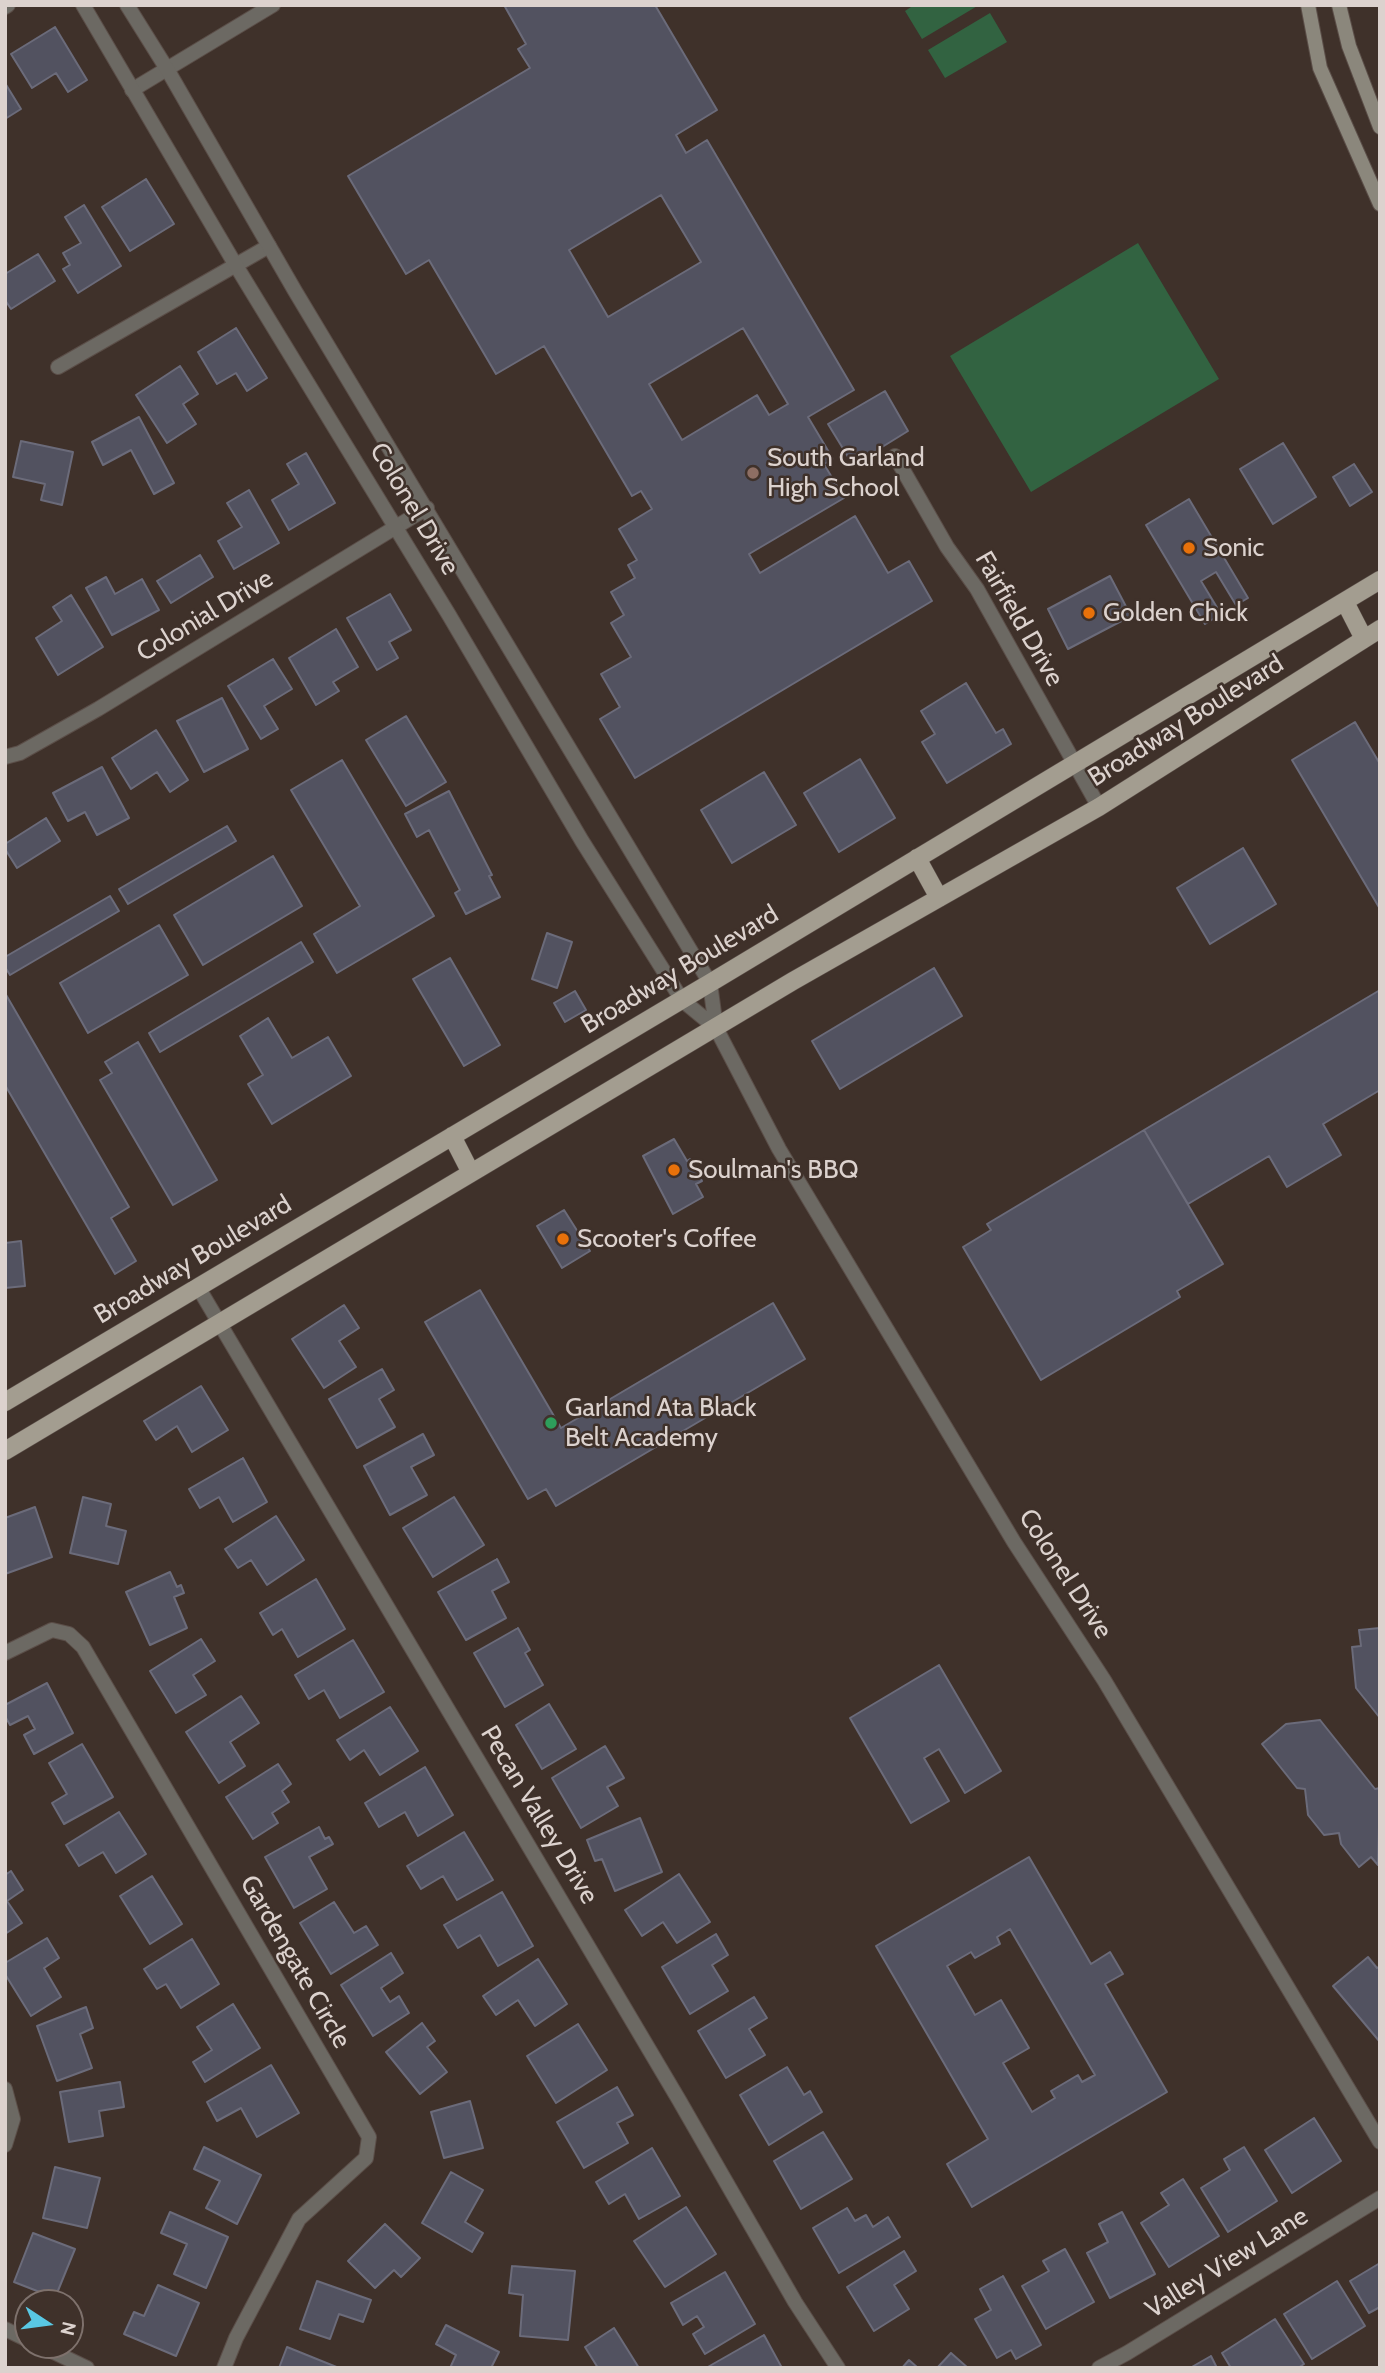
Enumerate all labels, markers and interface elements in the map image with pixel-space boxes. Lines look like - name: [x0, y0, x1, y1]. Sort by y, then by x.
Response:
- street label: Colonel Drive: [362, 437, 466, 581]
- place label: South Garland High School: [767, 442, 925, 504]
- marker: South Garland High School: [745, 465, 761, 481]
- place label: Sonic: [1203, 532, 1264, 564]
- marker: Sonic: [1181, 540, 1197, 556]
- street label: Fairfield Drive: [968, 546, 1070, 692]
- street label: Colonial Drive: [131, 563, 279, 669]
- place label: Golden Chick: [1103, 597, 1248, 629]
- marker: Golden Chick: [1081, 605, 1097, 621]
- street label: Broadway Boulevard: [1083, 648, 1289, 794]
- street label: Broadway Boulevard: [576, 899, 784, 1041]
- place label: Soulman's BBQ: [688, 1154, 858, 1186]
- marker: Soulman's BBQ: [666, 1162, 682, 1178]
- street label: Broadway Boulevard: [89, 1189, 297, 1331]
- place label: Scooter's Coffee: [577, 1223, 757, 1255]
- marker: Scooter's Coffee: [555, 1231, 571, 1247]
- place label: Garland Ata Black Belt Academy: [565, 1392, 756, 1454]
- marker: Garland Ata Black Belt Academy: [543, 1415, 559, 1431]
- street label: Colonel Drive: [1012, 1503, 1118, 1645]
- street label: Pecan Valley Drive: [473, 1720, 605, 1910]
- street label: Gardengate Circle: [233, 1870, 357, 2054]
- street label: Valley View Lane: [1140, 2201, 1314, 2325]
- north arrow: [14, 2289, 84, 2359]
- text: N: [55, 2319, 81, 2338]

